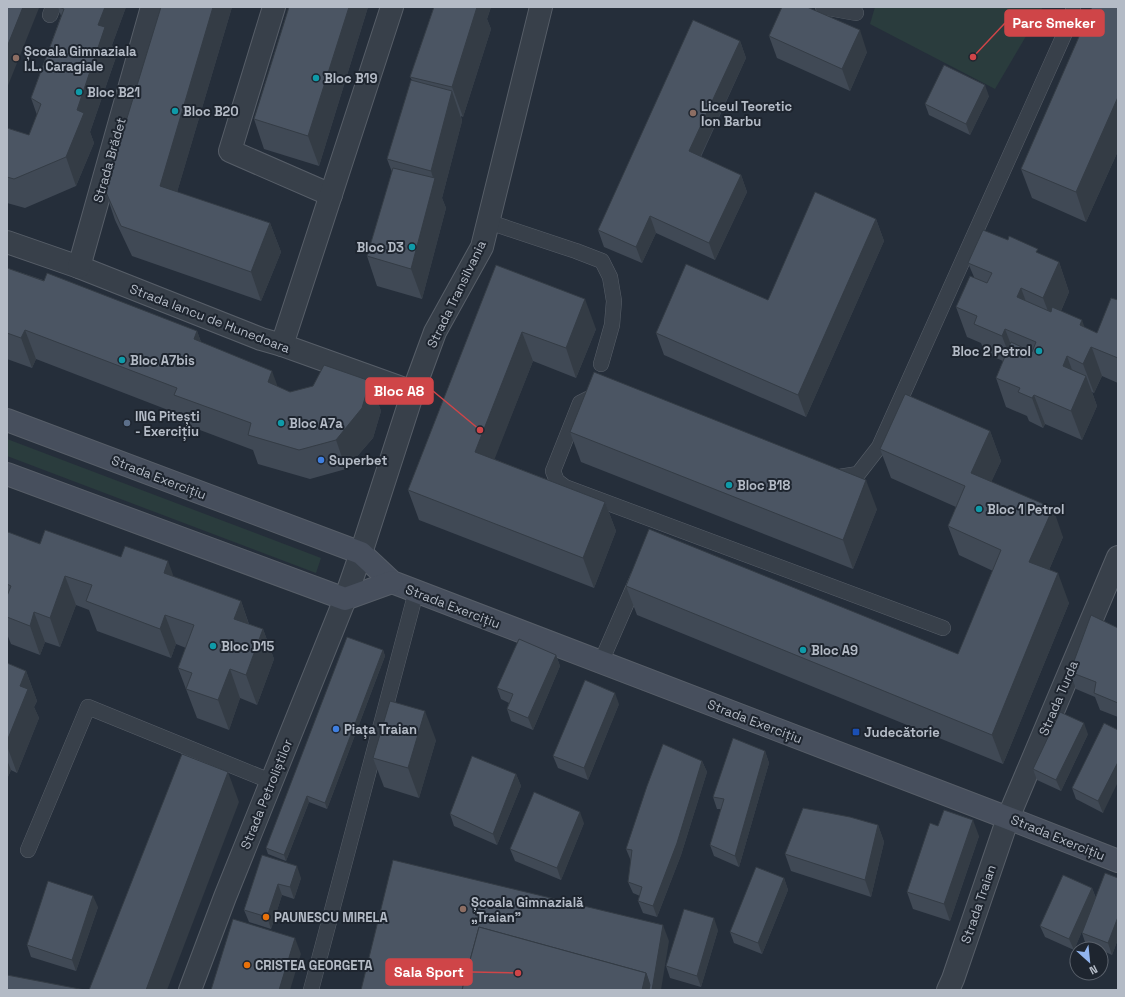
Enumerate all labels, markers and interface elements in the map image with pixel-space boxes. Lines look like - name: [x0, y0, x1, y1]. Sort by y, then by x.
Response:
- callout: Parc Smeker: [1005, 10, 1104, 36]
- text: Parc Smeker: [1012, 14, 1096, 32]
- place label: Școala Gimnaziala I.L. Caragiale: [24, 43, 137, 75]
- marker: Școala Gimnaziala I.L. Caragiale: [11, 53, 21, 63]
- place label: Bloc B19: [324, 70, 378, 87]
- marker: Bloc B19: [311, 73, 321, 83]
- place label: Bloc B21: [87, 84, 140, 101]
- marker: Bloc B21: [74, 87, 84, 97]
- place label: Liceul Teoretic Ion Barbu: [701, 98, 792, 130]
- place label: Bloc B20: [183, 103, 239, 120]
- marker: Bloc B20: [170, 106, 180, 116]
- marker: Liceul Teoretic Ion Barbu: [688, 108, 698, 118]
- street label: Strada Brădet: [89, 116, 130, 205]
- street label: Strada Transilvania: [423, 237, 490, 351]
- place label: Bloc D3: [356, 239, 404, 256]
- marker: Bloc D3: [407, 242, 417, 252]
- street label: Strada Iancu de Hunedoara: [127, 280, 293, 357]
- place label: Bloc 2 Petrol: [952, 343, 1031, 360]
- marker: Bloc 2 Petrol: [1034, 346, 1044, 356]
- place label: Bloc A7bis: [130, 352, 195, 369]
- marker: Bloc A7bis: [117, 355, 127, 365]
- callout: Bloc A8: [366, 378, 433, 404]
- text: Bloc A8: [374, 382, 425, 400]
- place label: ING Pitești - Exercițiu: [135, 408, 200, 441]
- place label: Bloc A7a: [289, 415, 343, 432]
- marker: ING Pitești - Exercițiu: [122, 418, 132, 428]
- marker: Bloc A7a: [276, 418, 286, 428]
- street label: Strada Exercițiu: [109, 452, 209, 503]
- place label: Superbet: [329, 452, 387, 469]
- marker: Superbet: [316, 455, 326, 465]
- place label: Bloc B18: [737, 477, 790, 494]
- marker: Bloc B18: [724, 480, 734, 490]
- place label: Bloc 1 Petrol: [987, 501, 1064, 518]
- marker: Bloc 1 Petrol: [974, 504, 984, 514]
- street label: Strada Exercițiu: [403, 581, 503, 632]
- place label: Bloc D15: [221, 638, 275, 655]
- marker: Bloc D15: [208, 641, 218, 651]
- place label: Bloc A9: [811, 642, 858, 659]
- marker: Bloc A9: [798, 645, 808, 655]
- street label: Strada Turda: [1035, 658, 1082, 738]
- street label: Strada Exercițiu: [705, 696, 805, 747]
- place label: Piața Traian: [344, 721, 417, 739]
- marker: Piața Traian: [331, 724, 341, 734]
- place label: Judecătorie: [864, 724, 940, 741]
- marker: Judecătorie: [851, 727, 861, 737]
- street label: Strada Petroliștilor: [237, 737, 296, 852]
- street label: Strada Exercițiu: [1008, 811, 1107, 864]
- street label: Strada Traian: [957, 863, 1000, 946]
- place label: Școala Gimnazială „Traian”: [471, 894, 584, 926]
- marker: Școala Gimnazială „Traian”: [458, 904, 468, 914]
- place label: PAUNESCU MIRELA: [274, 909, 389, 926]
- marker: PAUNESCU MIRELA: [261, 912, 271, 922]
- north arrow: [1069, 941, 1109, 981]
- place label: CRISTEA GEORGETA: [255, 957, 373, 974]
- callout: Sala Sport: [386, 959, 472, 985]
- marker: CRISTEA GEORGETA: [242, 960, 252, 970]
- text: N: [1087, 962, 1100, 978]
- text: Sala Sport: [394, 963, 464, 981]

